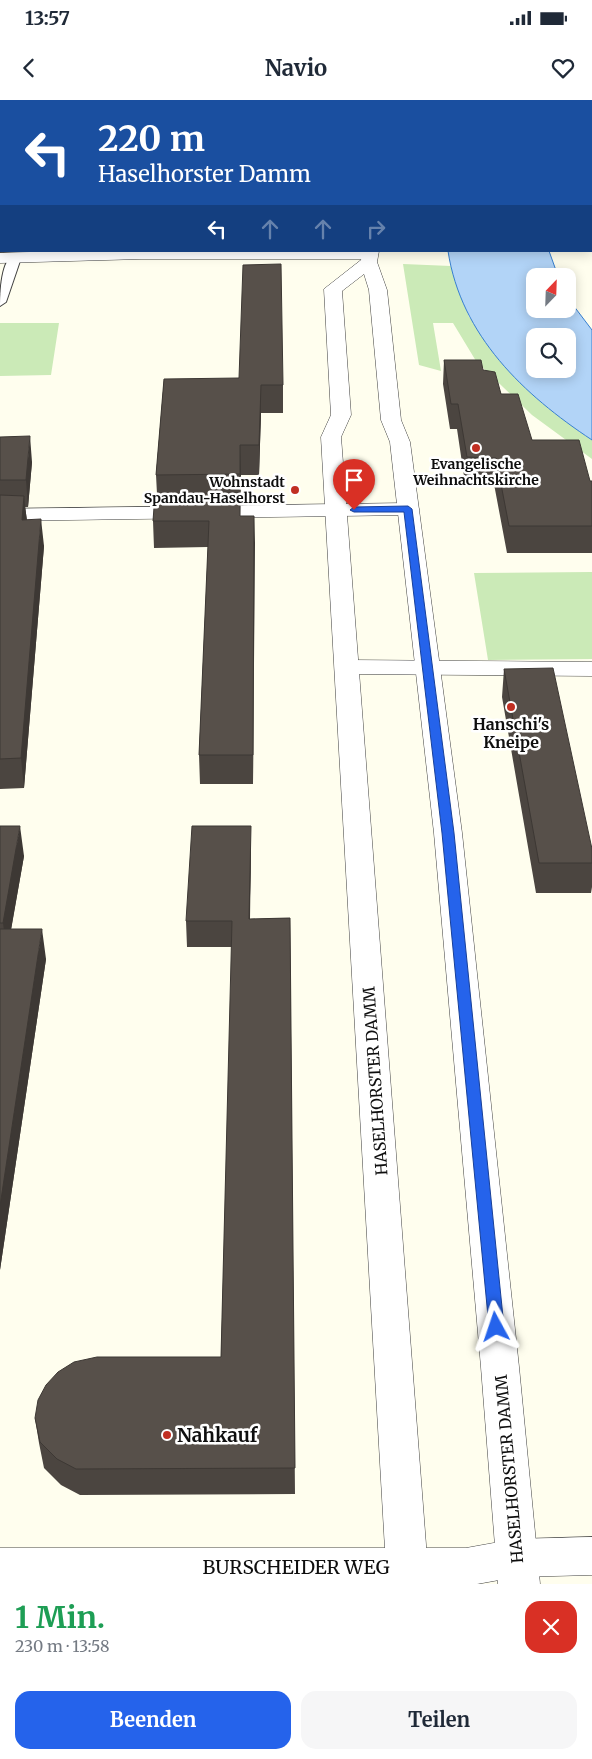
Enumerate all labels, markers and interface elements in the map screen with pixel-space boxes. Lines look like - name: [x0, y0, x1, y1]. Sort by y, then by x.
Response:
- text: 13:57: [25, 6, 70, 30]
- icon: back: [15, 54, 43, 82]
- text: Navio: [265, 54, 327, 82]
- icon: heart: [549, 54, 577, 82]
- text: 220 m: [98, 117, 205, 161]
- icon: left: [15, 120, 80, 185]
- text: Haselhorster Damm: [98, 160, 311, 188]
- icon: left: [203, 215, 231, 243]
- icon: ahead: [256, 215, 284, 243]
- icon: ahead: [309, 215, 337, 243]
- icon: right: [362, 215, 390, 243]
- north arrow: [526, 268, 576, 318]
- map controls: [526, 268, 576, 378]
- button: search: [526, 328, 576, 378]
- marker: Evangelische Weihnachtskirche: [470, 442, 482, 454]
- place label: Evangelische Weihnachtskirche: [412, 455, 539, 489]
- pin: [333, 459, 375, 510]
- icon: arrive: [340, 466, 368, 494]
- place label: Wohnstadt Spandau-Haselhorst: [144, 473, 285, 507]
- marker: Wohnstadt Spandau-Haselhorst: [289, 484, 301, 496]
- marker: Hanschi's Kneipe: [505, 701, 517, 713]
- place label: Hanschi's Kneipe: [473, 714, 549, 752]
- street label: HASELHORSTER DAMM: [358, 986, 392, 1176]
- position arrow: [469, 1300, 521, 1352]
- street label: HASELHORSTER DAMM: [491, 1374, 527, 1564]
- place label: Nahkauf: [177, 1423, 259, 1447]
- marker: Nahkauf: [161, 1429, 173, 1441]
- street label: BURSCHEIDER WEG: [203, 1555, 390, 1579]
- text: 1 Min.: [15, 1598, 105, 1636]
- button: close: [525, 1601, 577, 1653]
- text: 230 m · 13:58: [15, 1636, 110, 1656]
- button: Beenden: [15, 1691, 291, 1749]
- button: Teilen: [301, 1691, 577, 1749]

